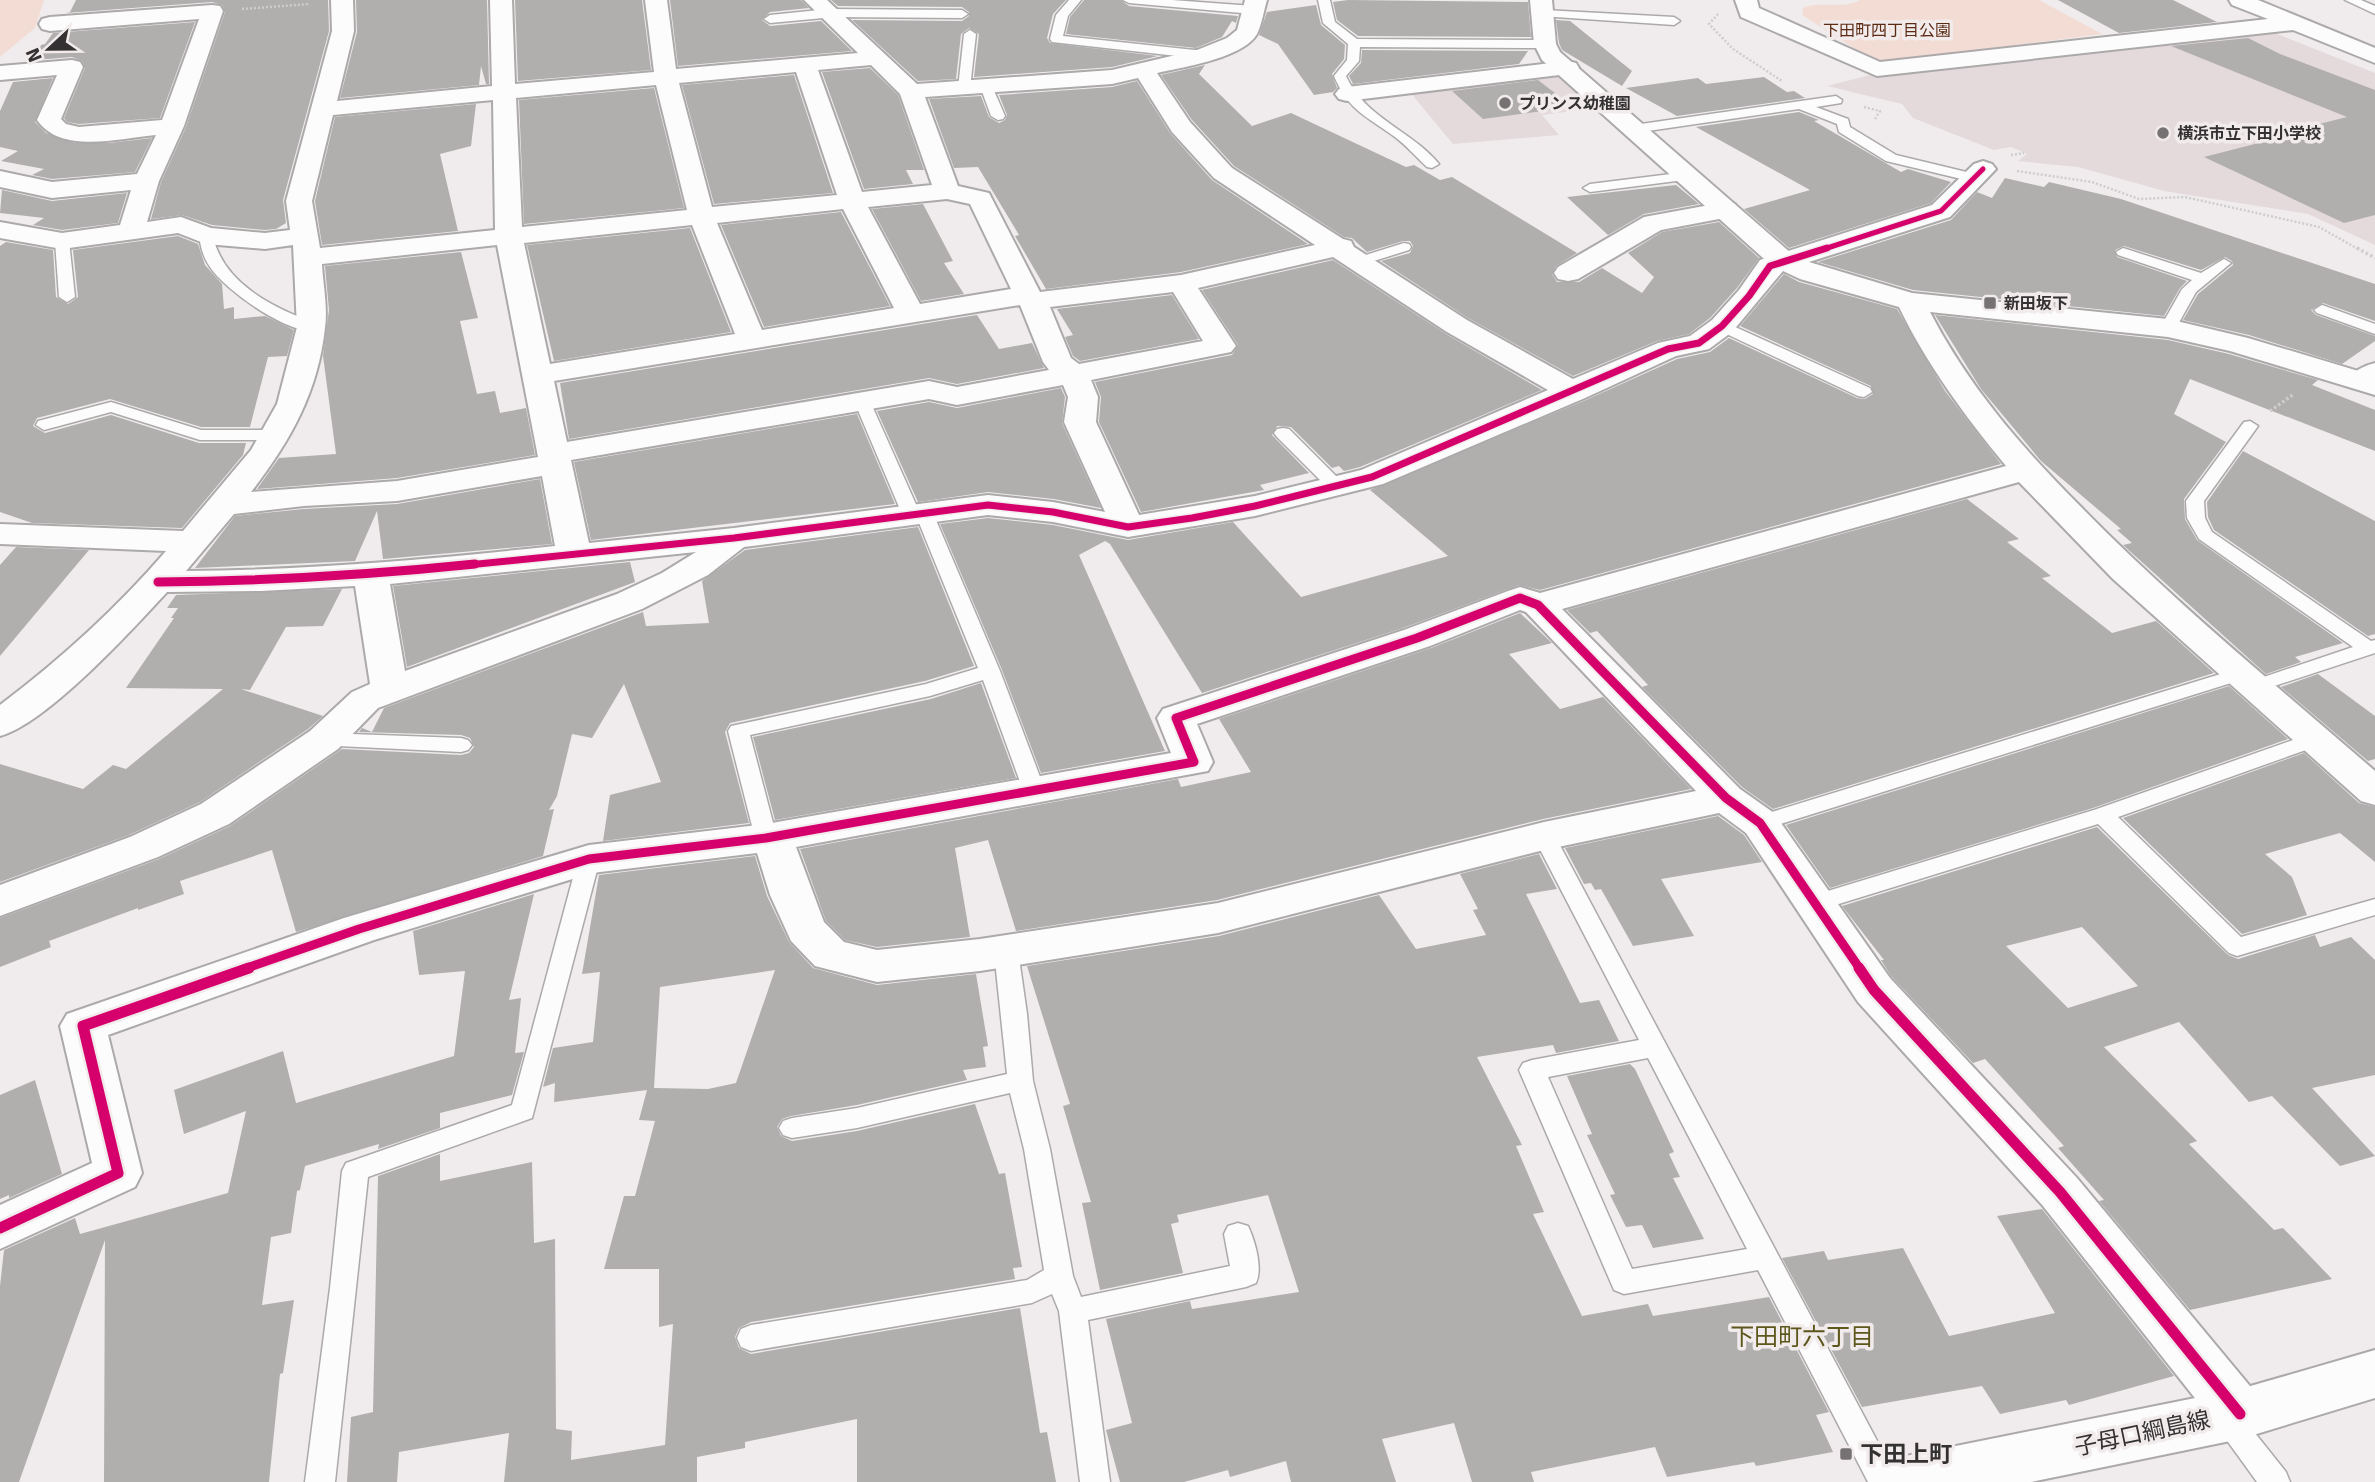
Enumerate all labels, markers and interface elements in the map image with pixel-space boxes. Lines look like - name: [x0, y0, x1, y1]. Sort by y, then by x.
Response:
- north arrow: [14, 14, 84, 84]
- park label: 下田町四丁目公園: [1823, 21, 1951, 41]
- text: N: [21, 44, 48, 66]
- place label: プリンス幼稚園: [1519, 94, 1631, 114]
- marker: プリンス幼稚園: [1497, 95, 1513, 111]
- place label: 横浜市立下田小学校: [2177, 124, 2321, 144]
- marker: 横浜市立下田小学校: [2155, 125, 2171, 141]
- place label: 新田坂下: [2004, 294, 2068, 314]
- marker: 新田坂下: [1982, 295, 1998, 311]
- district label: 下田町六丁目: [1730, 1322, 1874, 1352]
- street label: 子母口綱島線: [2072, 1405, 2213, 1462]
- place label: 下田上町: [1860, 1440, 1952, 1469]
- marker: 下田上町: [1838, 1446, 1854, 1462]

